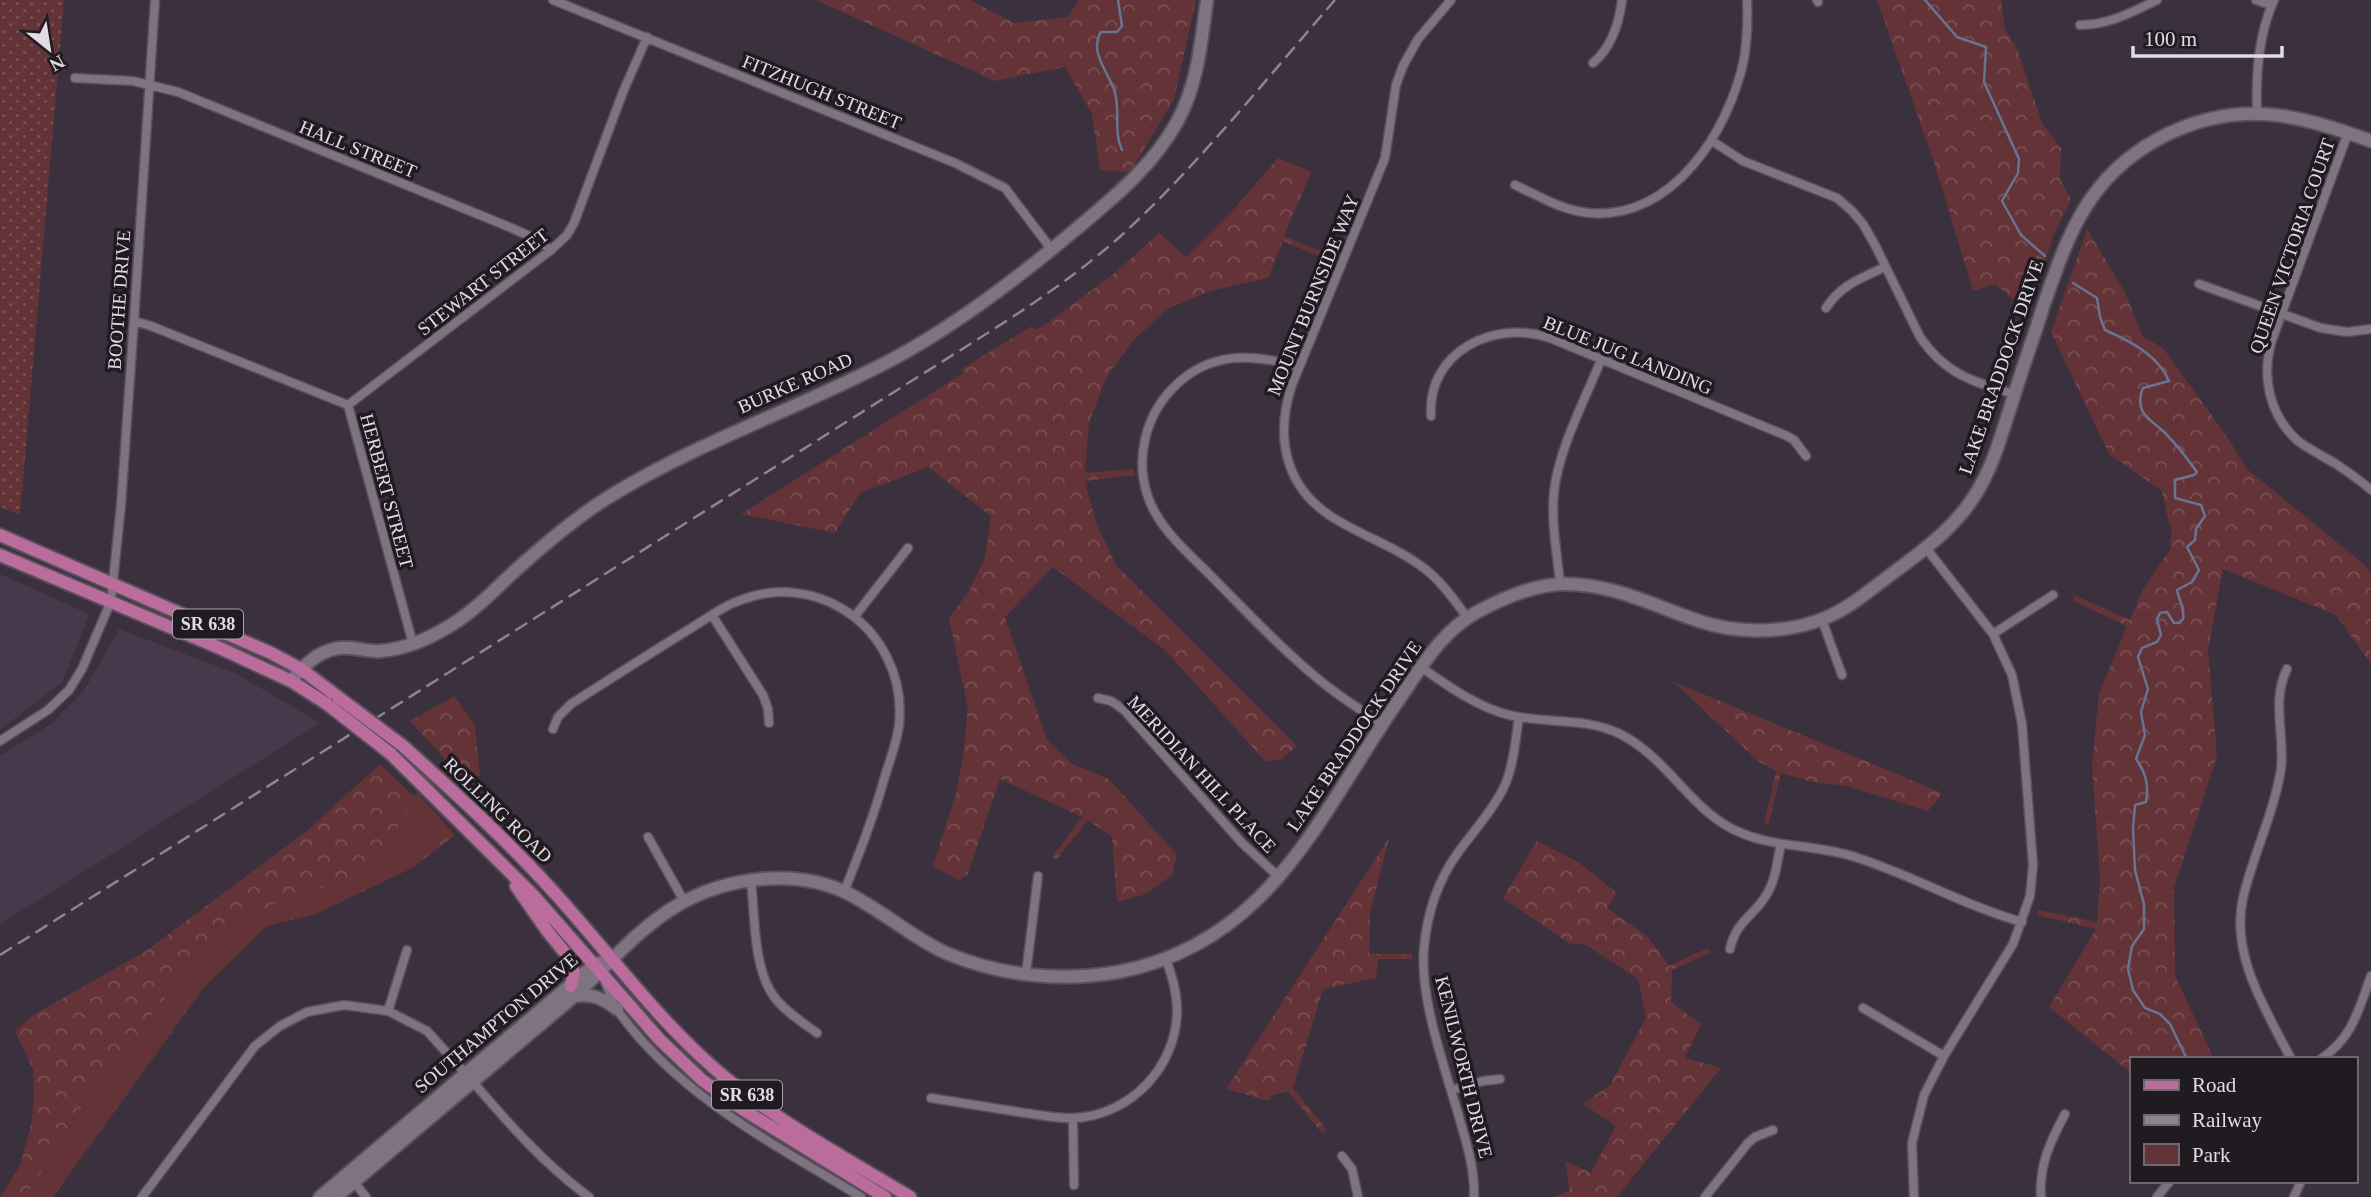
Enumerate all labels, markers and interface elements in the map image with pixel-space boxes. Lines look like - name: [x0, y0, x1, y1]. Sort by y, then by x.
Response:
- north arrow: [14, 14, 84, 84]
- scale bar: [2133, 14, 2282, 58]
- text: 100 m: [2144, 27, 2197, 51]
- text: N: [46, 51, 68, 76]
- street label: FITZHUGH STREET: [740, 51, 905, 134]
- street label: HALL STREET: [296, 116, 420, 182]
- street label: QUEEN VICTORIA COURT: [2245, 135, 2339, 356]
- street label: MOUNT BURNSIDE WAY: [1263, 191, 1363, 399]
- street label: STEWART STREET: [413, 224, 553, 340]
- street label: BOOTHE DRIVE: [104, 230, 134, 370]
- street label: LAKE BRADDOCK DRIVE: [1954, 257, 2048, 477]
- street label: BLUE JUG LANDING: [1540, 311, 1716, 399]
- street label: BURKE ROAD: [735, 348, 855, 418]
- street label: HERBERT STREET: [356, 411, 418, 571]
- road number: SR 638: [173, 610, 243, 638]
- street label: LAKE BRADDOCK DRIVE: [1282, 637, 1426, 835]
- street label: MERIDIAN HILL PLACE: [1124, 691, 1280, 857]
- street label: ROLLING ROAD: [440, 753, 556, 867]
- street label: SOUTHAMPTON DRIVE: [410, 949, 582, 1097]
- street label: KENILWORTH DRIVE: [1431, 974, 1497, 1160]
- legend: [2130, 1057, 2357, 1183]
- text: Road: [2192, 1073, 2237, 1097]
- road number: SR 638: [712, 1080, 782, 1110]
- text: Railway: [2192, 1108, 2262, 1132]
- text: Park: [2192, 1143, 2231, 1167]

